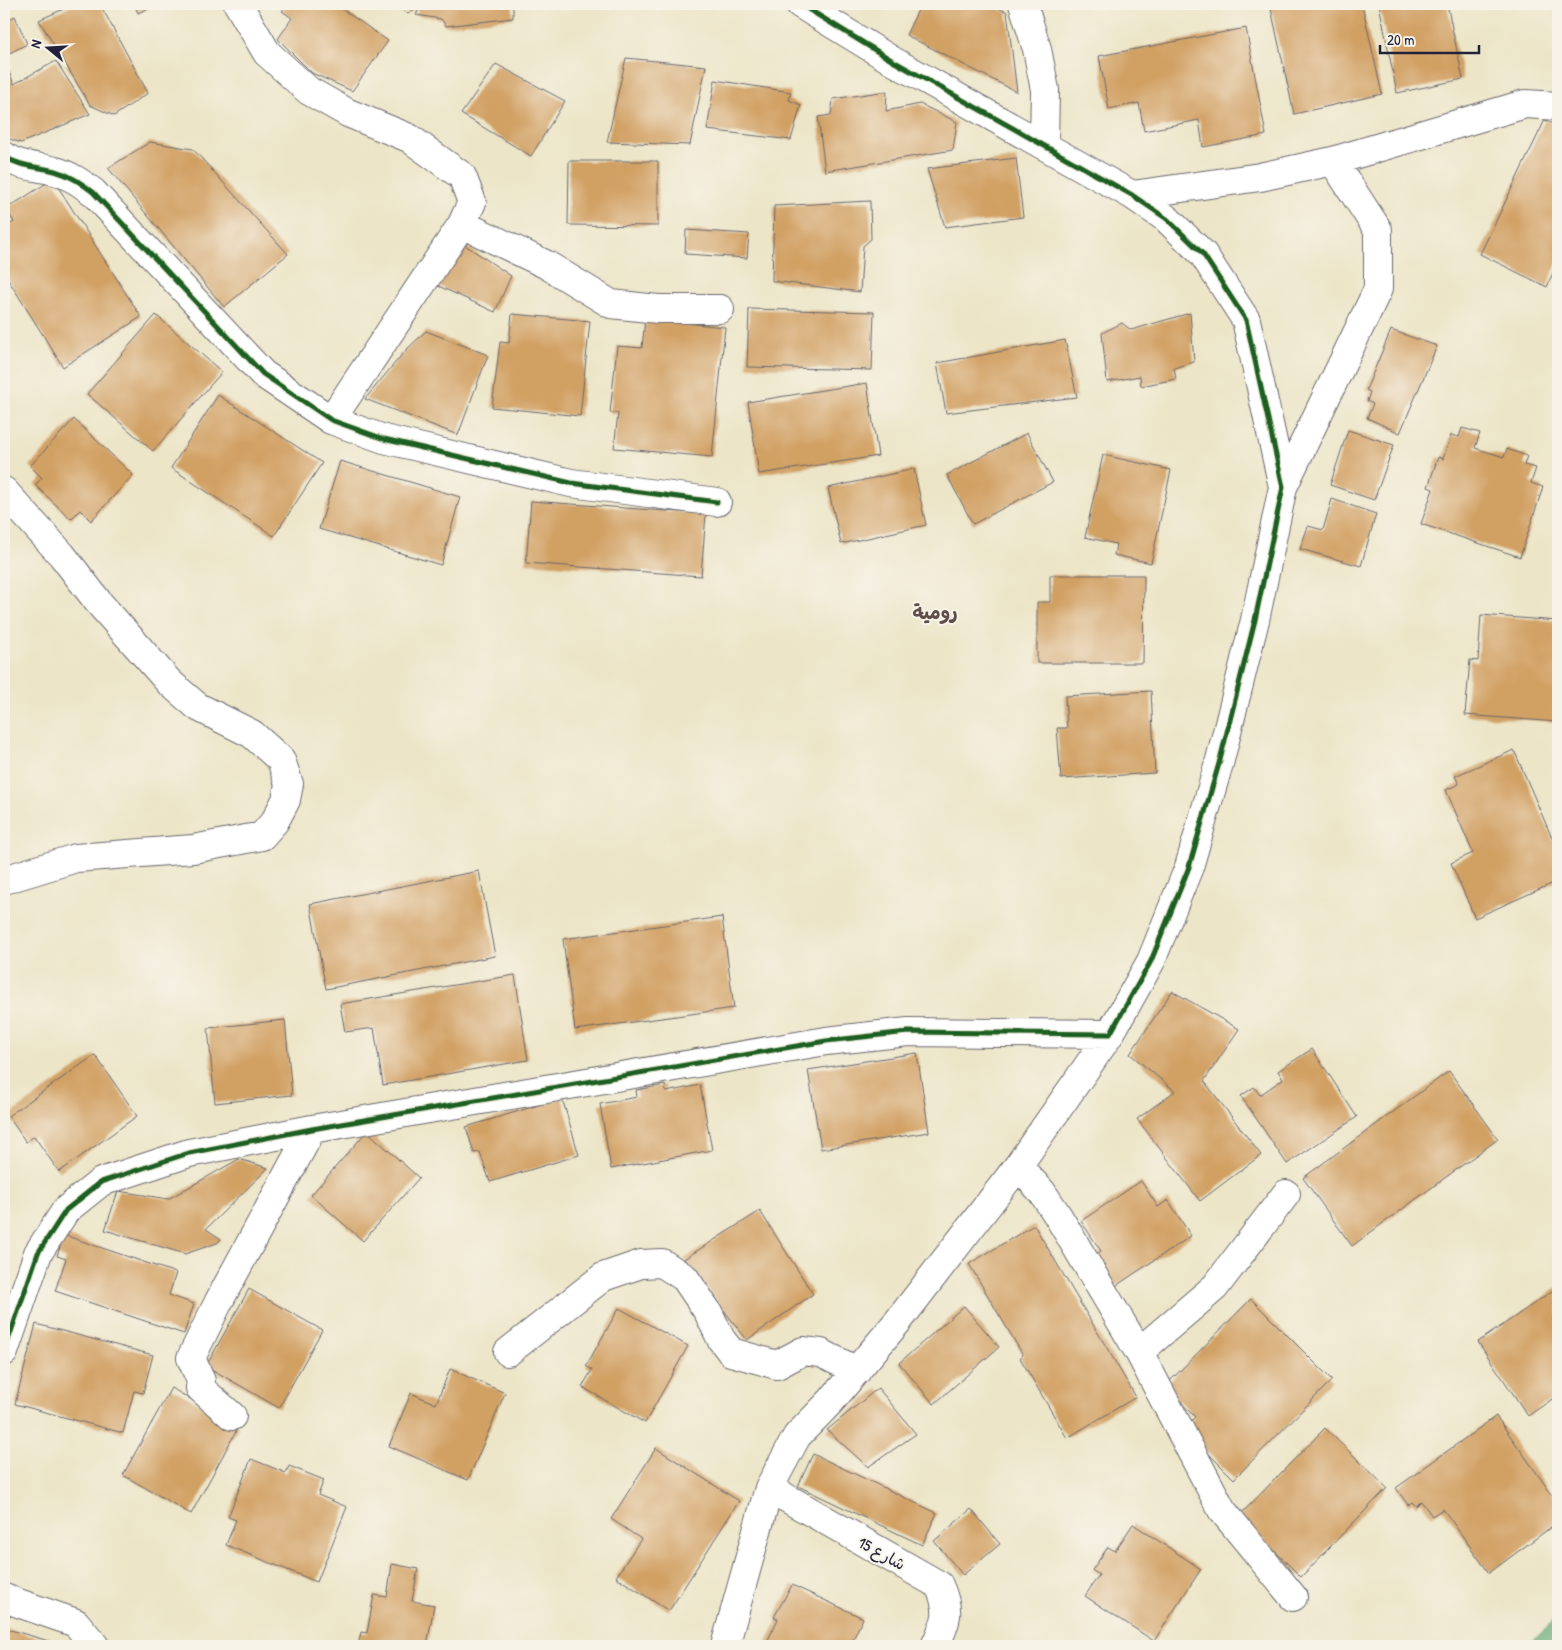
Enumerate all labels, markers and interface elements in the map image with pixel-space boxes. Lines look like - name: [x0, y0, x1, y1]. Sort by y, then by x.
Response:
- north arrow: [22, 22, 72, 72]
- scale bar: [1380, 22, 1478, 54]
- text: 20 m: [1387, 29, 1414, 50]
- text: N: [25, 37, 46, 50]
- district label: رومية: [912, 599, 958, 625]
- street label: شارع 15: [854, 1531, 910, 1576]

